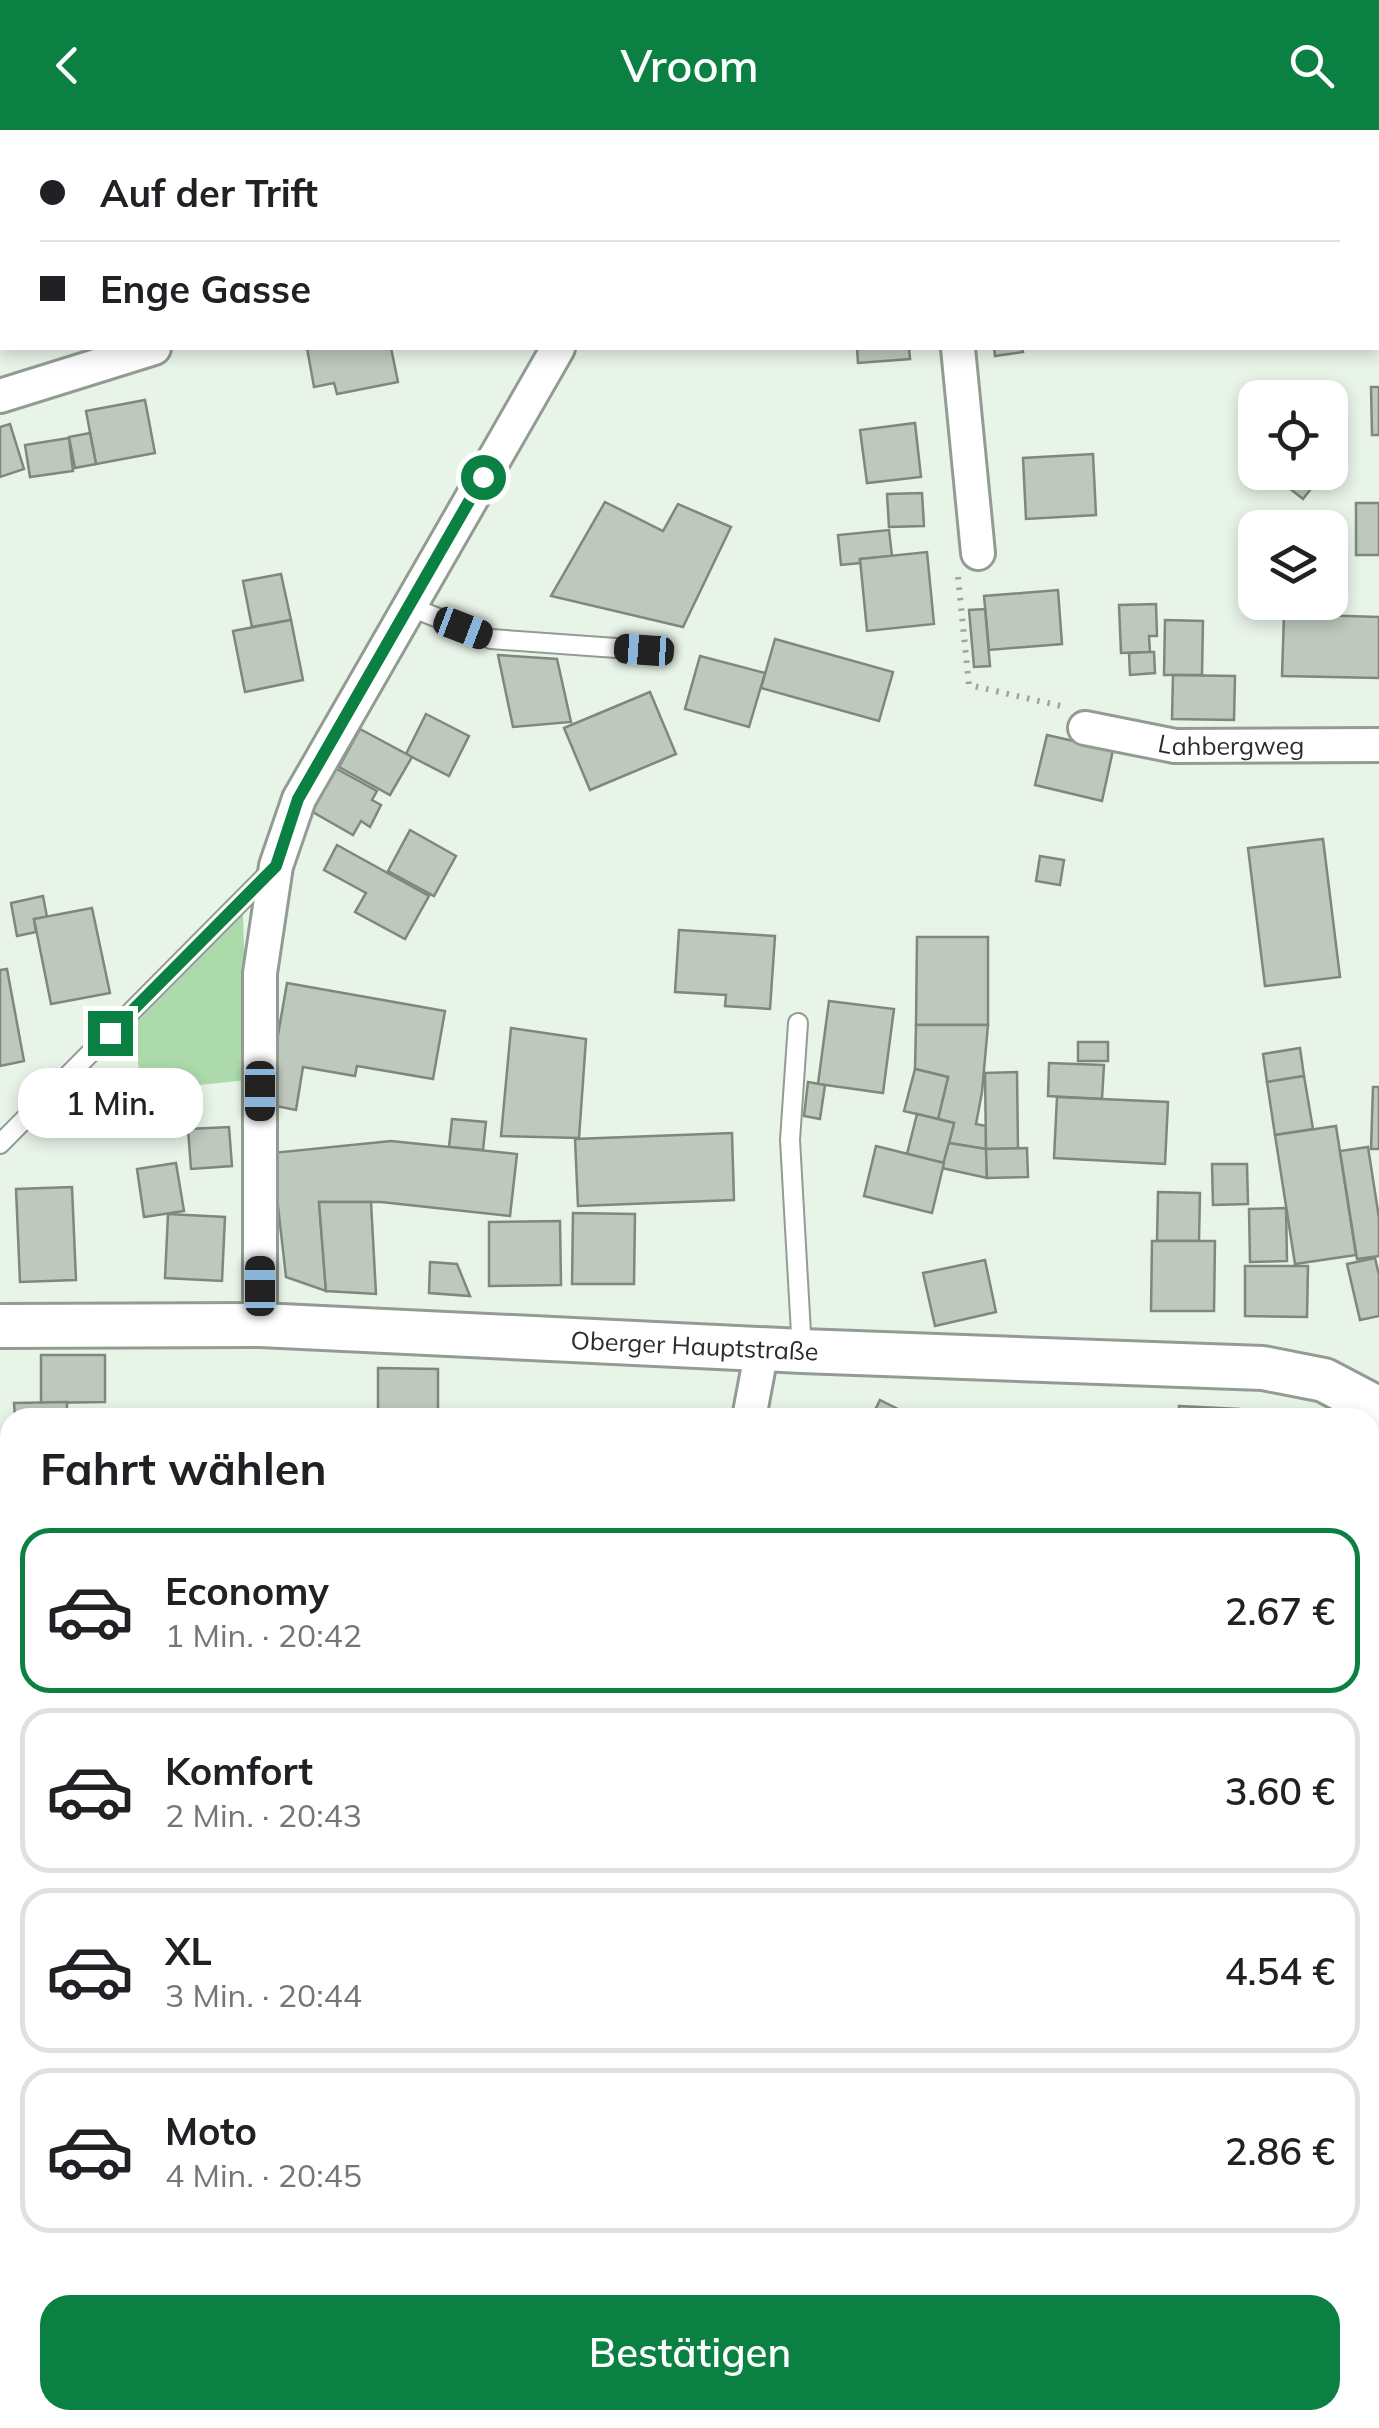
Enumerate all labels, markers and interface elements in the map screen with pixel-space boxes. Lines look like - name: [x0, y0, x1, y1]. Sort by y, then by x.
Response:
- text: Vroom: [620, 37, 759, 93]
- icon: back: [40, 38, 95, 93]
- icon: search: [1284, 38, 1339, 93]
- text: Auf der Trift: [100, 169, 318, 217]
- text: Enge Gasse: [100, 265, 311, 313]
- map controls: [1238, 380, 1348, 620]
- button: locate: [1238, 380, 1348, 490]
- route start: [461, 455, 506, 500]
- button: layers: [1238, 510, 1348, 620]
- car: [430, 603, 496, 653]
- car: [613, 633, 675, 667]
- street label: Lahbergweg: [1156, 727, 1304, 761]
- route end: [88, 1011, 133, 1056]
- car: [245, 1061, 275, 1121]
- callout: 1 Min.: [18, 1068, 202, 1138]
- text: 1 Min.: [66, 1083, 155, 1123]
- car: [245, 1256, 275, 1316]
- street label: Oberger Hauptstraße: [570, 1324, 819, 1367]
- text: Fahrt wählen: [40, 1440, 327, 1496]
- icon: car: [45, 1566, 135, 1656]
- text: Economy: [165, 1567, 329, 1615]
- text: 2.67 €: [1225, 1587, 1335, 1635]
- text: 1 Min. · 20:42: [165, 1615, 362, 1655]
- icon: car: [45, 1746, 135, 1836]
- text: Komfort: [165, 1747, 313, 1795]
- text: 3.60 €: [1225, 1767, 1335, 1815]
- text: 2 Min. · 20:43: [165, 1795, 362, 1835]
- icon: car: [45, 1926, 135, 2016]
- text: XL: [165, 1927, 212, 1975]
- text: 4.54 €: [1225, 1947, 1335, 1995]
- text: 3 Min. · 20:44: [165, 1975, 362, 2015]
- icon: car: [45, 2106, 135, 2196]
- text: Moto: [165, 2107, 257, 2155]
- text: 2.86 €: [1225, 2127, 1335, 2175]
- text: 4 Min. · 20:45: [165, 2155, 362, 2195]
- button: Bestätigen: [40, 2295, 1340, 2410]

